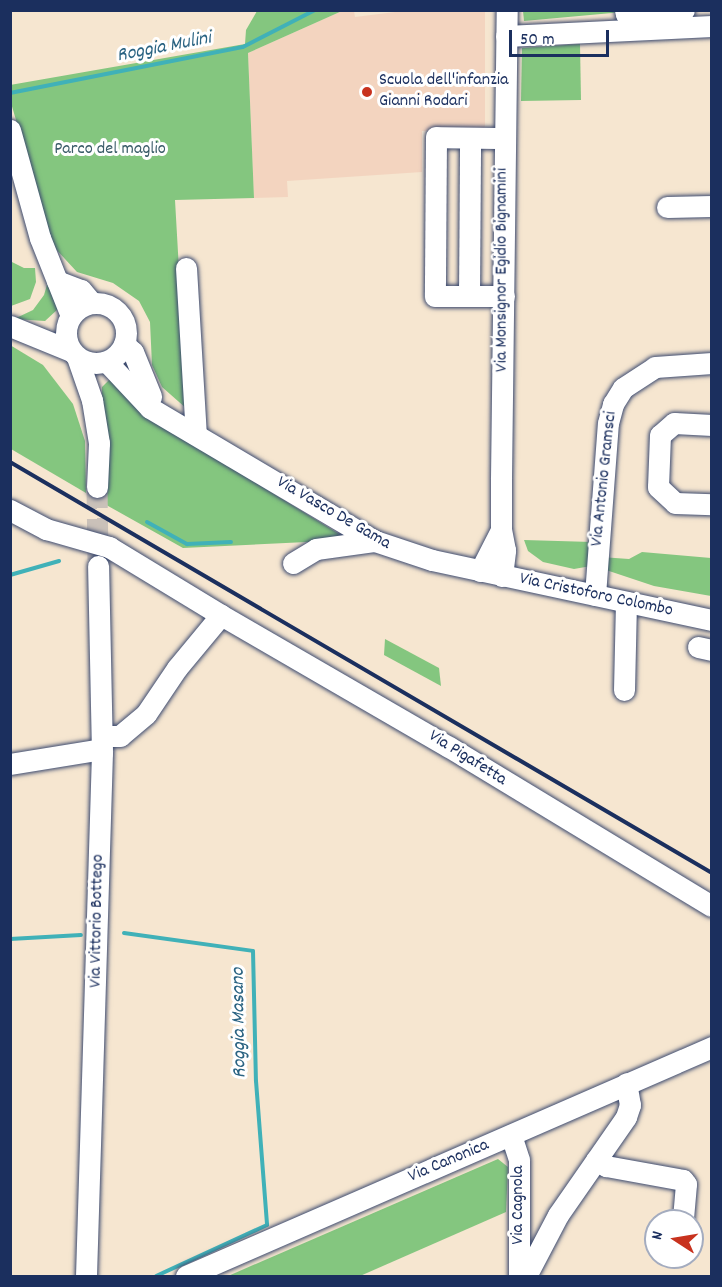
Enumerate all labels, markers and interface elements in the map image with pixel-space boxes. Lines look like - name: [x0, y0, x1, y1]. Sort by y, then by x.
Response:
- scale bar: [512, 18, 612, 56]
- water label: Roggia Mulini: [115, 27, 213, 69]
- text: 50 m: [520, 28, 555, 53]
- place label: Scuola dell'infanzia Gianni Rodari: [379, 71, 509, 113]
- marker: Scuola dell'infanzia Gianni Rodari: [360, 85, 374, 99]
- park label: Parco del maglio: [54, 139, 166, 161]
- street label: Via Monsignor Egidio Bignamini: [492, 168, 514, 372]
- street label: Via Antonio Gramsci: [587, 410, 623, 548]
- street label: Via Vasco De Gama: [272, 473, 394, 555]
- street label: Via Cristoforo Colombo: [517, 569, 675, 623]
- street label: Via Pigafetta: [424, 726, 510, 792]
- street label: Via Vittorio Bottego: [86, 854, 110, 988]
- water label: Roggia Masano: [227, 967, 253, 1079]
- street label: Via Canonica: [405, 1135, 493, 1189]
- street label: Via Cagnola: [508, 1166, 530, 1244]
- north arrow: [644, 1209, 704, 1269]
- text: N: [646, 1229, 670, 1242]

